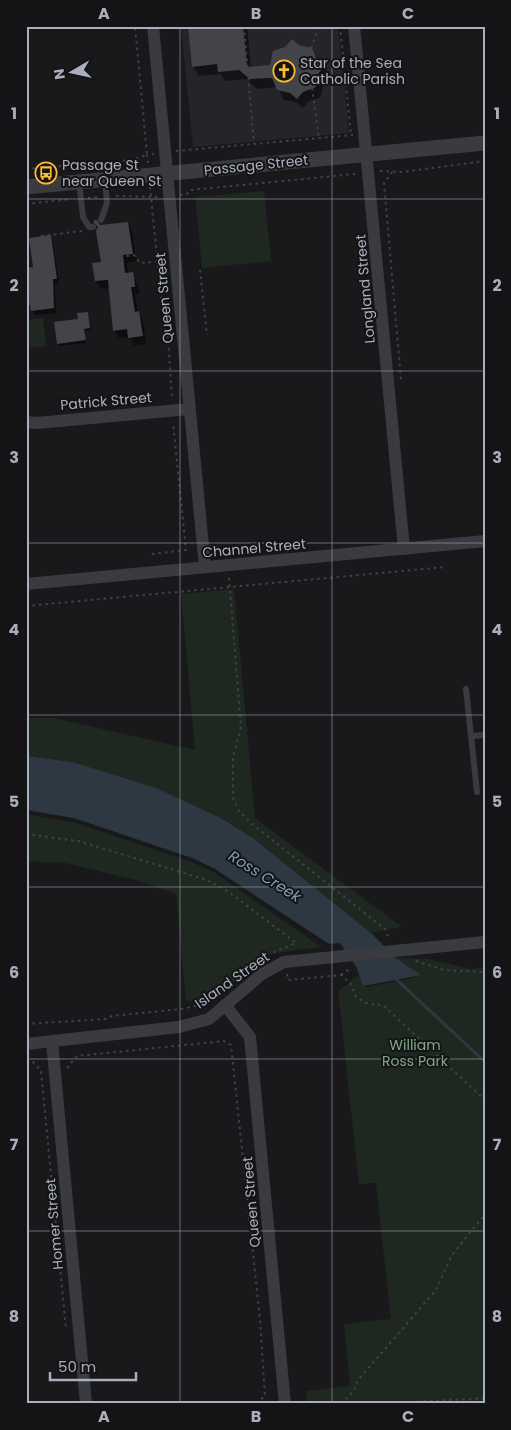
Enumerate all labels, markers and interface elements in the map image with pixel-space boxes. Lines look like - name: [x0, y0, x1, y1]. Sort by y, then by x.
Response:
- text: A: [98, 2, 110, 25]
- text: B: [251, 2, 261, 25]
- text: C: [402, 2, 414, 25]
- north arrow: [48, 48, 98, 98]
- place label: Star of the Sea Catholic Parish: [300, 53, 405, 89]
- church icon: Star of the Sea Catholic Parish: [272, 59, 296, 83]
- text: N: [48, 67, 70, 81]
- text: 1: [11, 102, 17, 125]
- text: 1: [494, 102, 500, 125]
- street label: Passage Street: [203, 150, 309, 180]
- place label: Passage St near Queen St: [62, 155, 161, 191]
- bus stop icon: Passage St near Queen St: [34, 161, 58, 185]
- street label: Longland Street: [350, 234, 380, 344]
- street label: Queen Street: [150, 252, 178, 344]
- text: 2: [9, 274, 19, 297]
- text: 2: [492, 274, 502, 297]
- street label: Patrick Street: [59, 387, 153, 415]
- text: 3: [9, 446, 19, 469]
- text: 3: [492, 446, 502, 469]
- street label: Channel Street: [201, 534, 307, 562]
- text: 4: [9, 618, 20, 641]
- text: 4: [492, 618, 503, 641]
- text: 5: [9, 790, 19, 813]
- text: 5: [492, 790, 502, 813]
- water label: Ross Creek: [225, 845, 307, 907]
- street label: Island Street: [191, 947, 273, 1013]
- text: 6: [9, 961, 19, 984]
- text: 6: [492, 961, 502, 984]
- park label: William Ross Park: [382, 1035, 449, 1071]
- text: 7: [10, 1133, 19, 1156]
- text: 7: [493, 1133, 502, 1156]
- street label: Queen Street: [237, 1156, 265, 1248]
- street label: Homer Street: [40, 1177, 68, 1271]
- text: 8: [9, 1305, 19, 1328]
- text: 8: [492, 1305, 502, 1328]
- scale bar: [50, 1350, 136, 1382]
- text: 50 m: [58, 1356, 96, 1377]
- text: A: [98, 1405, 110, 1428]
- text: B: [251, 1405, 261, 1428]
- text: C: [402, 1405, 414, 1428]

